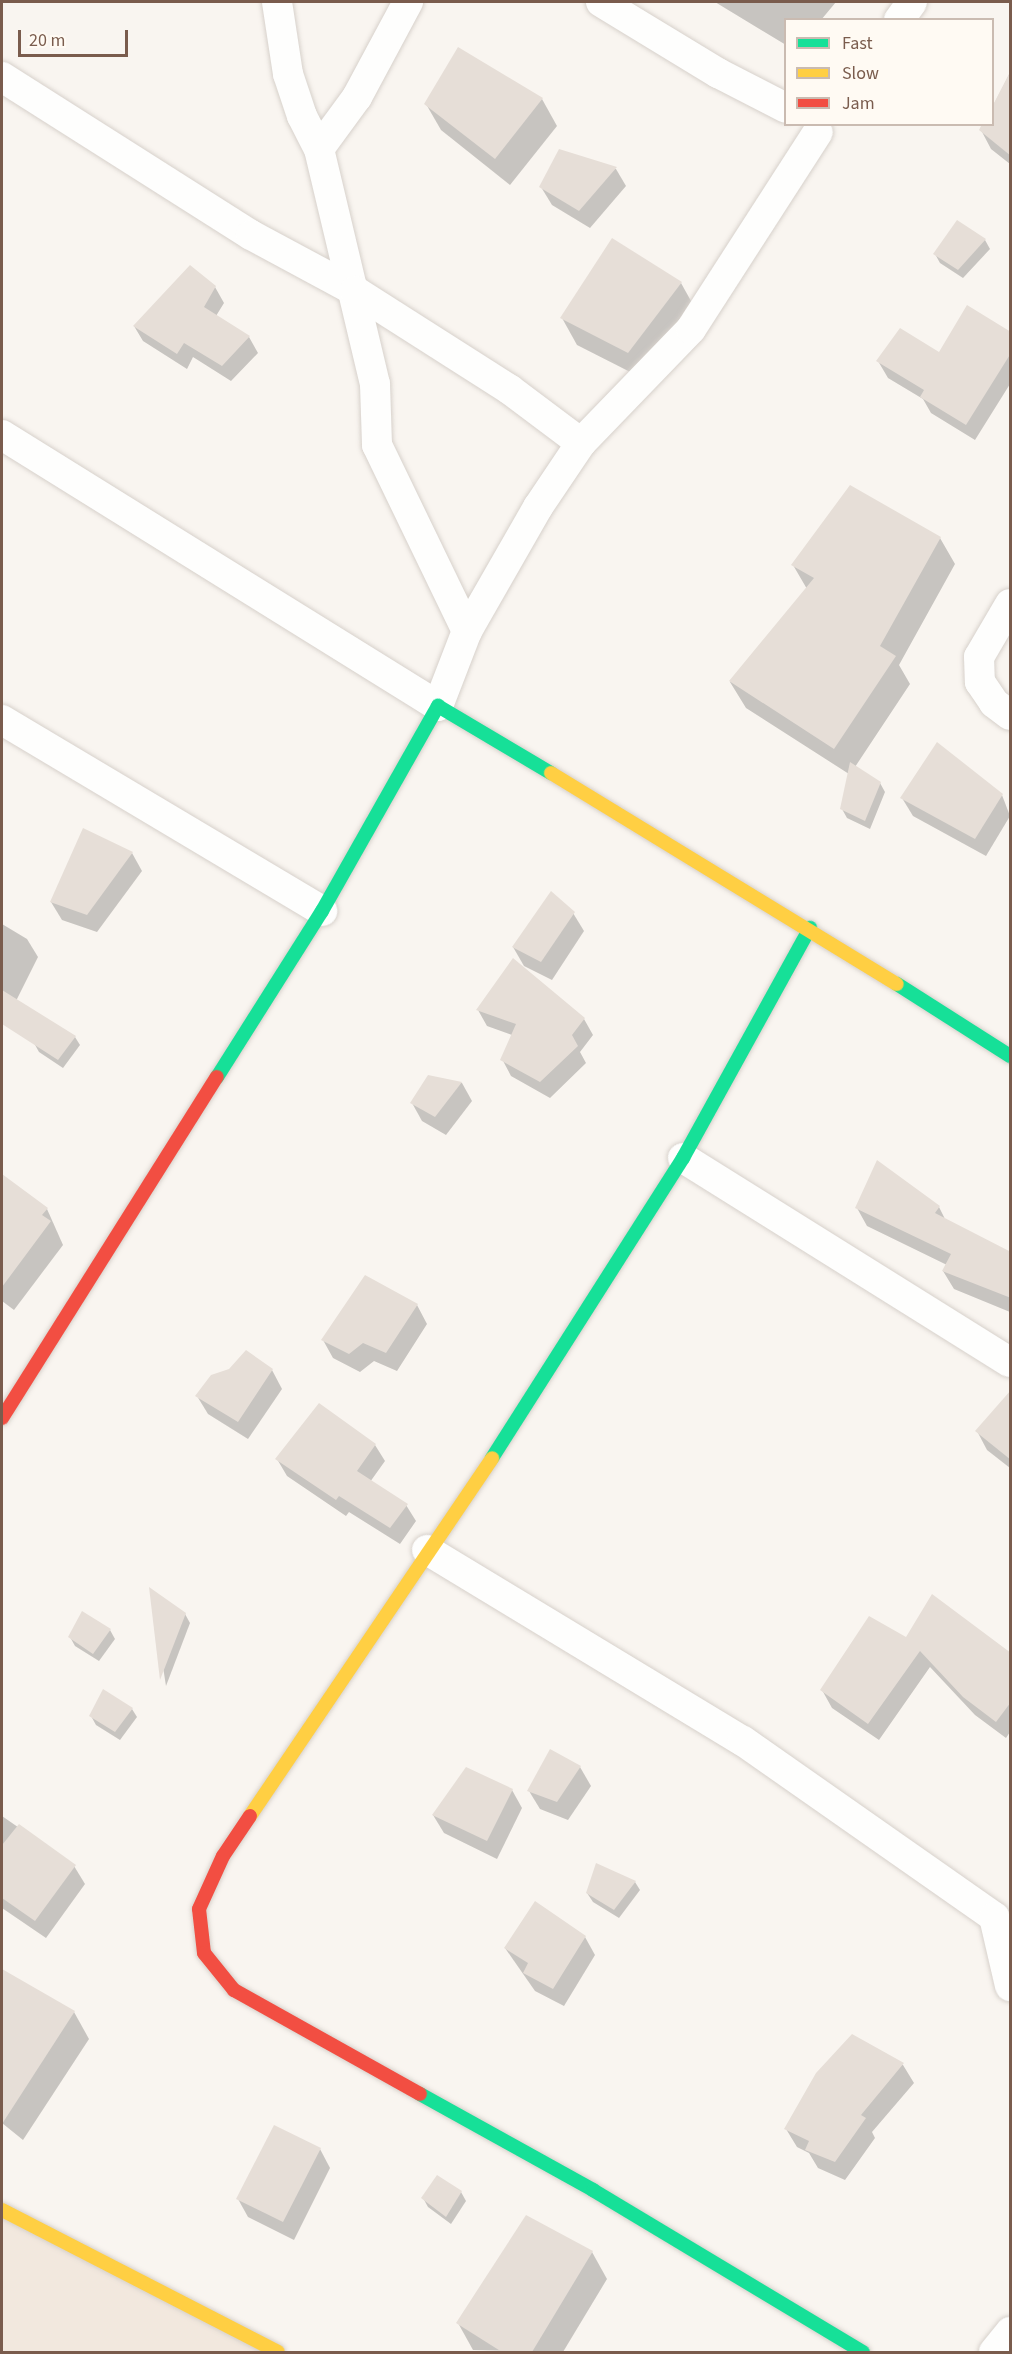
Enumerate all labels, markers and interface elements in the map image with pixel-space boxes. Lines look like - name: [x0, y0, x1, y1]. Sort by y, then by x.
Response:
- scale bar: [21, 18, 130, 56]
- legend: [784, 18, 994, 126]
- text: 20 m: [29, 28, 65, 53]
- text: Fast: [842, 31, 873, 56]
- text: Slow: [842, 61, 879, 86]
- text: Jam: [842, 91, 875, 116]

